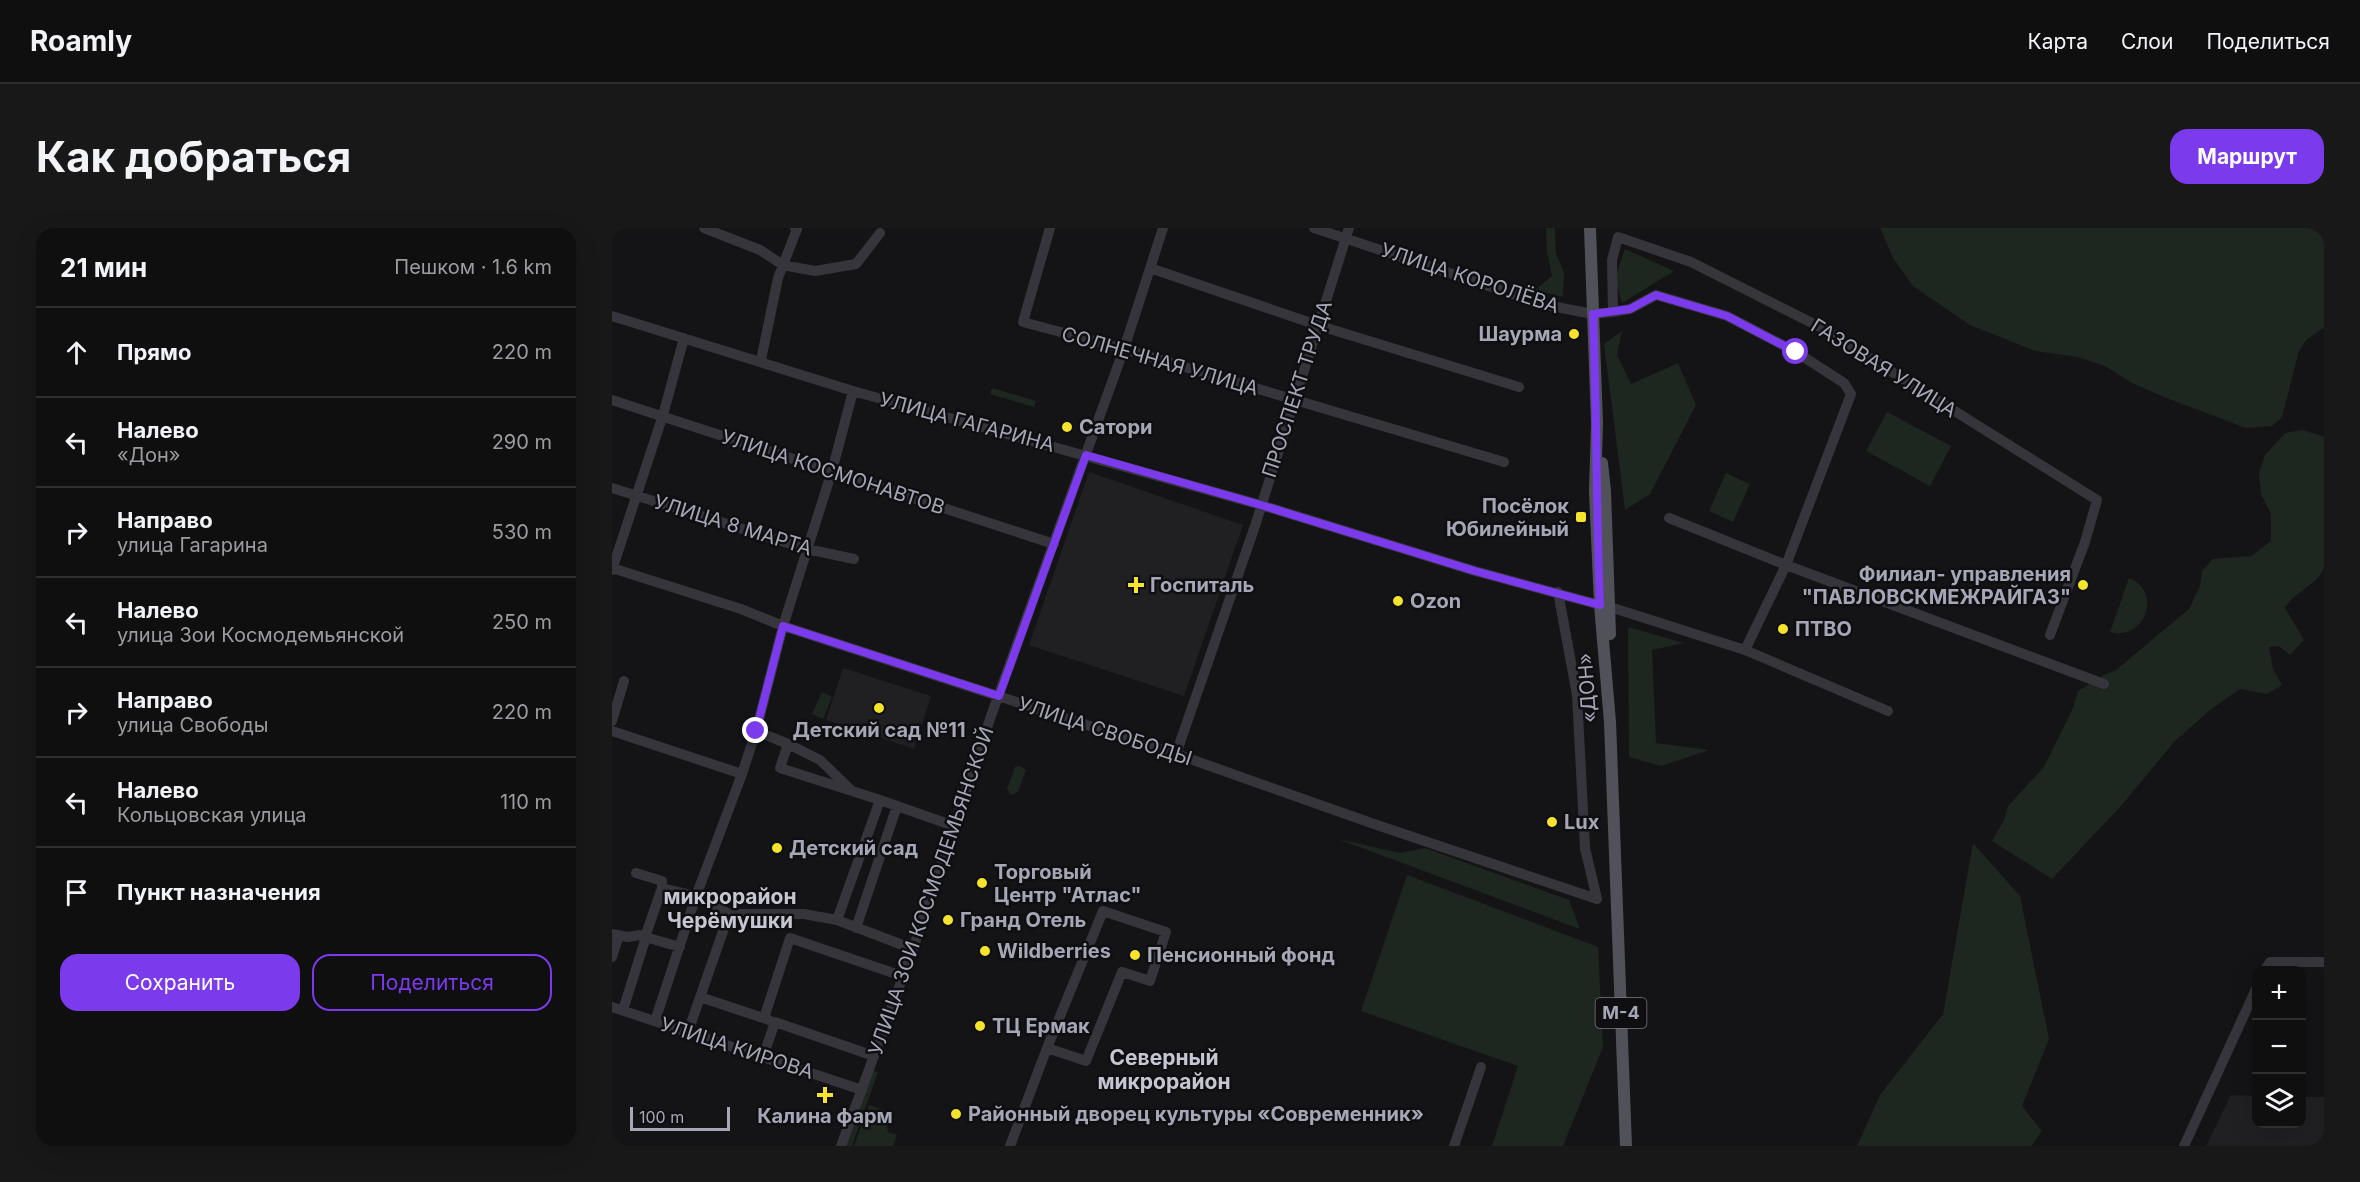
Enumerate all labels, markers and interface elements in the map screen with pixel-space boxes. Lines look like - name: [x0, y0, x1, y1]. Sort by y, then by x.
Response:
- text: Roamly: [30, 24, 132, 58]
- text: Карта: [2028, 29, 2088, 54]
- text: Слои: [2121, 29, 2173, 54]
- text: Поделиться: [2206, 29, 2330, 54]
- button: Маршрут: [2170, 129, 2324, 184]
- text: Как добраться: [36, 131, 351, 182]
- street label: УЛИЦА КОРОЛЁВА: [1378, 238, 1563, 318]
- text: 21 мин: [60, 252, 147, 283]
- text: Пешком · 1.6 km: [394, 255, 552, 279]
- street label: ПРОСПЕКТ ТРУДА: [1257, 297, 1337, 481]
- street label: ГАЗОВАЯ УЛИЦА: [1807, 313, 1962, 423]
- street label: СОЛНЕЧНАЯ УЛИЦА: [1059, 321, 1261, 401]
- place label: Шаурма: [1478, 322, 1562, 346]
- marker: Шаурма: [1567, 327, 1581, 341]
- icon: ahead: [60, 336, 93, 369]
- route start: [1782, 338, 1808, 364]
- text: Прямо: [117, 339, 191, 365]
- text: 220 m: [492, 340, 552, 364]
- street label: УЛИЦА ГАГАРИНА: [877, 387, 1057, 457]
- place label: Сатори: [1079, 415, 1152, 439]
- text: Налево: [117, 417, 199, 443]
- marker: Сатори: [1060, 420, 1074, 434]
- street label: УЛИЦА КОСМОНАВТОВ: [718, 424, 948, 520]
- icon: left: [60, 426, 93, 459]
- text: 290 m: [492, 430, 552, 454]
- text: «Дон»: [117, 443, 181, 467]
- street label: УЛИЦА 8 МАРТА: [651, 490, 815, 561]
- place label: Посёлок Юбилейный: [1446, 494, 1569, 541]
- text: Направо: [117, 507, 213, 533]
- marker: Посёлок Юбилейный: [1574, 510, 1588, 524]
- icon: right: [60, 516, 93, 549]
- text: 530 m: [492, 520, 552, 544]
- text: улица Гагарина: [117, 533, 268, 557]
- place label: Филиал- управления "ПАВЛОВСКМЕЖРАЙГАЗ": [1802, 562, 2071, 609]
- place label: Госпиталь: [1150, 573, 1254, 597]
- marker: Госпиталь: [1127, 576, 1145, 594]
- marker: Филиал- управления "ПАВЛОВСКМЕЖРАЙГАЗ": [2076, 578, 2090, 592]
- place label: Ozon: [1410, 589, 1461, 613]
- marker: Ozon: [1391, 594, 1405, 608]
- text: Налево: [117, 597, 199, 623]
- icon: left: [60, 606, 93, 639]
- text: 250 m: [492, 610, 552, 634]
- place label: ПТВО: [1795, 617, 1852, 641]
- marker: ПТВО: [1776, 622, 1790, 636]
- text: улица Зои Космодемьянской: [117, 623, 404, 647]
- street label: «ДОН»: [1573, 652, 1601, 724]
- text: Направо: [117, 687, 213, 713]
- street label: УЛИЦА СВОБОДЫ: [1015, 692, 1195, 770]
- icon: right: [60, 696, 93, 729]
- text: 220 m: [492, 700, 552, 724]
- marker: Детский сад №11: [872, 701, 886, 715]
- text: улица Свободы: [117, 713, 268, 737]
- route end: [742, 717, 768, 743]
- place label: Детский сад №11: [792, 718, 966, 742]
- street label: УЛИЦА ЗОИ КОСМОДЕМЬЯНСКОЙ: [862, 723, 999, 1058]
- text: Налево: [117, 777, 199, 803]
- icon: left: [60, 786, 93, 819]
- text: 110 m: [500, 790, 552, 814]
- text: Кольцовская улица: [117, 803, 307, 827]
- place label: Lux: [1564, 810, 1600, 834]
- marker: Lux: [1545, 815, 1559, 829]
- place label: Детский сад: [789, 836, 918, 860]
- marker: Детский сад: [770, 841, 784, 855]
- place label: Торговый Центр "Атлас": [994, 860, 1142, 907]
- icon: arrive: [60, 876, 93, 909]
- marker: Торговый Центр "Атлас": [975, 876, 989, 890]
- text: Пункт назначения: [117, 879, 321, 905]
- district label: микрорайон Черёмушки: [663, 884, 797, 933]
- place label: Гранд Отель: [960, 908, 1086, 932]
- marker: Гранд Отель: [941, 913, 955, 927]
- place label: Wildberries: [997, 939, 1111, 963]
- place label: Пенсионный фонд: [1147, 943, 1335, 967]
- marker: Wildberries: [978, 944, 992, 958]
- marker: Пенсионный фонд: [1128, 948, 1142, 962]
- button: Сохранить: [60, 954, 300, 1011]
- button: Поделиться: [312, 954, 552, 1011]
- map controls: [2252, 966, 2306, 1128]
- button: +: [2252, 966, 2306, 1020]
- road number: М-4: [1596, 998, 1646, 1028]
- street label: УЛИЦА КИРОВА: [657, 1012, 817, 1084]
- place label: ТЦ Ермак: [992, 1014, 1090, 1038]
- marker: ТЦ Ермак: [973, 1019, 987, 1033]
- button: −: [2252, 1020, 2306, 1074]
- district label: Северный микрорайон: [1097, 1045, 1231, 1094]
- button: layers: [2252, 1074, 2306, 1128]
- marker: Калина фарм: [818, 1088, 832, 1102]
- place label: Районный дворец культуры «Современник»: [968, 1102, 1424, 1126]
- scale bar: [630, 1104, 730, 1132]
- place label: Калина фарм: [757, 1104, 893, 1128]
- text: 100 m: [639, 1107, 684, 1127]
- marker: Районный дворец культуры «Современник»: [949, 1107, 963, 1121]

